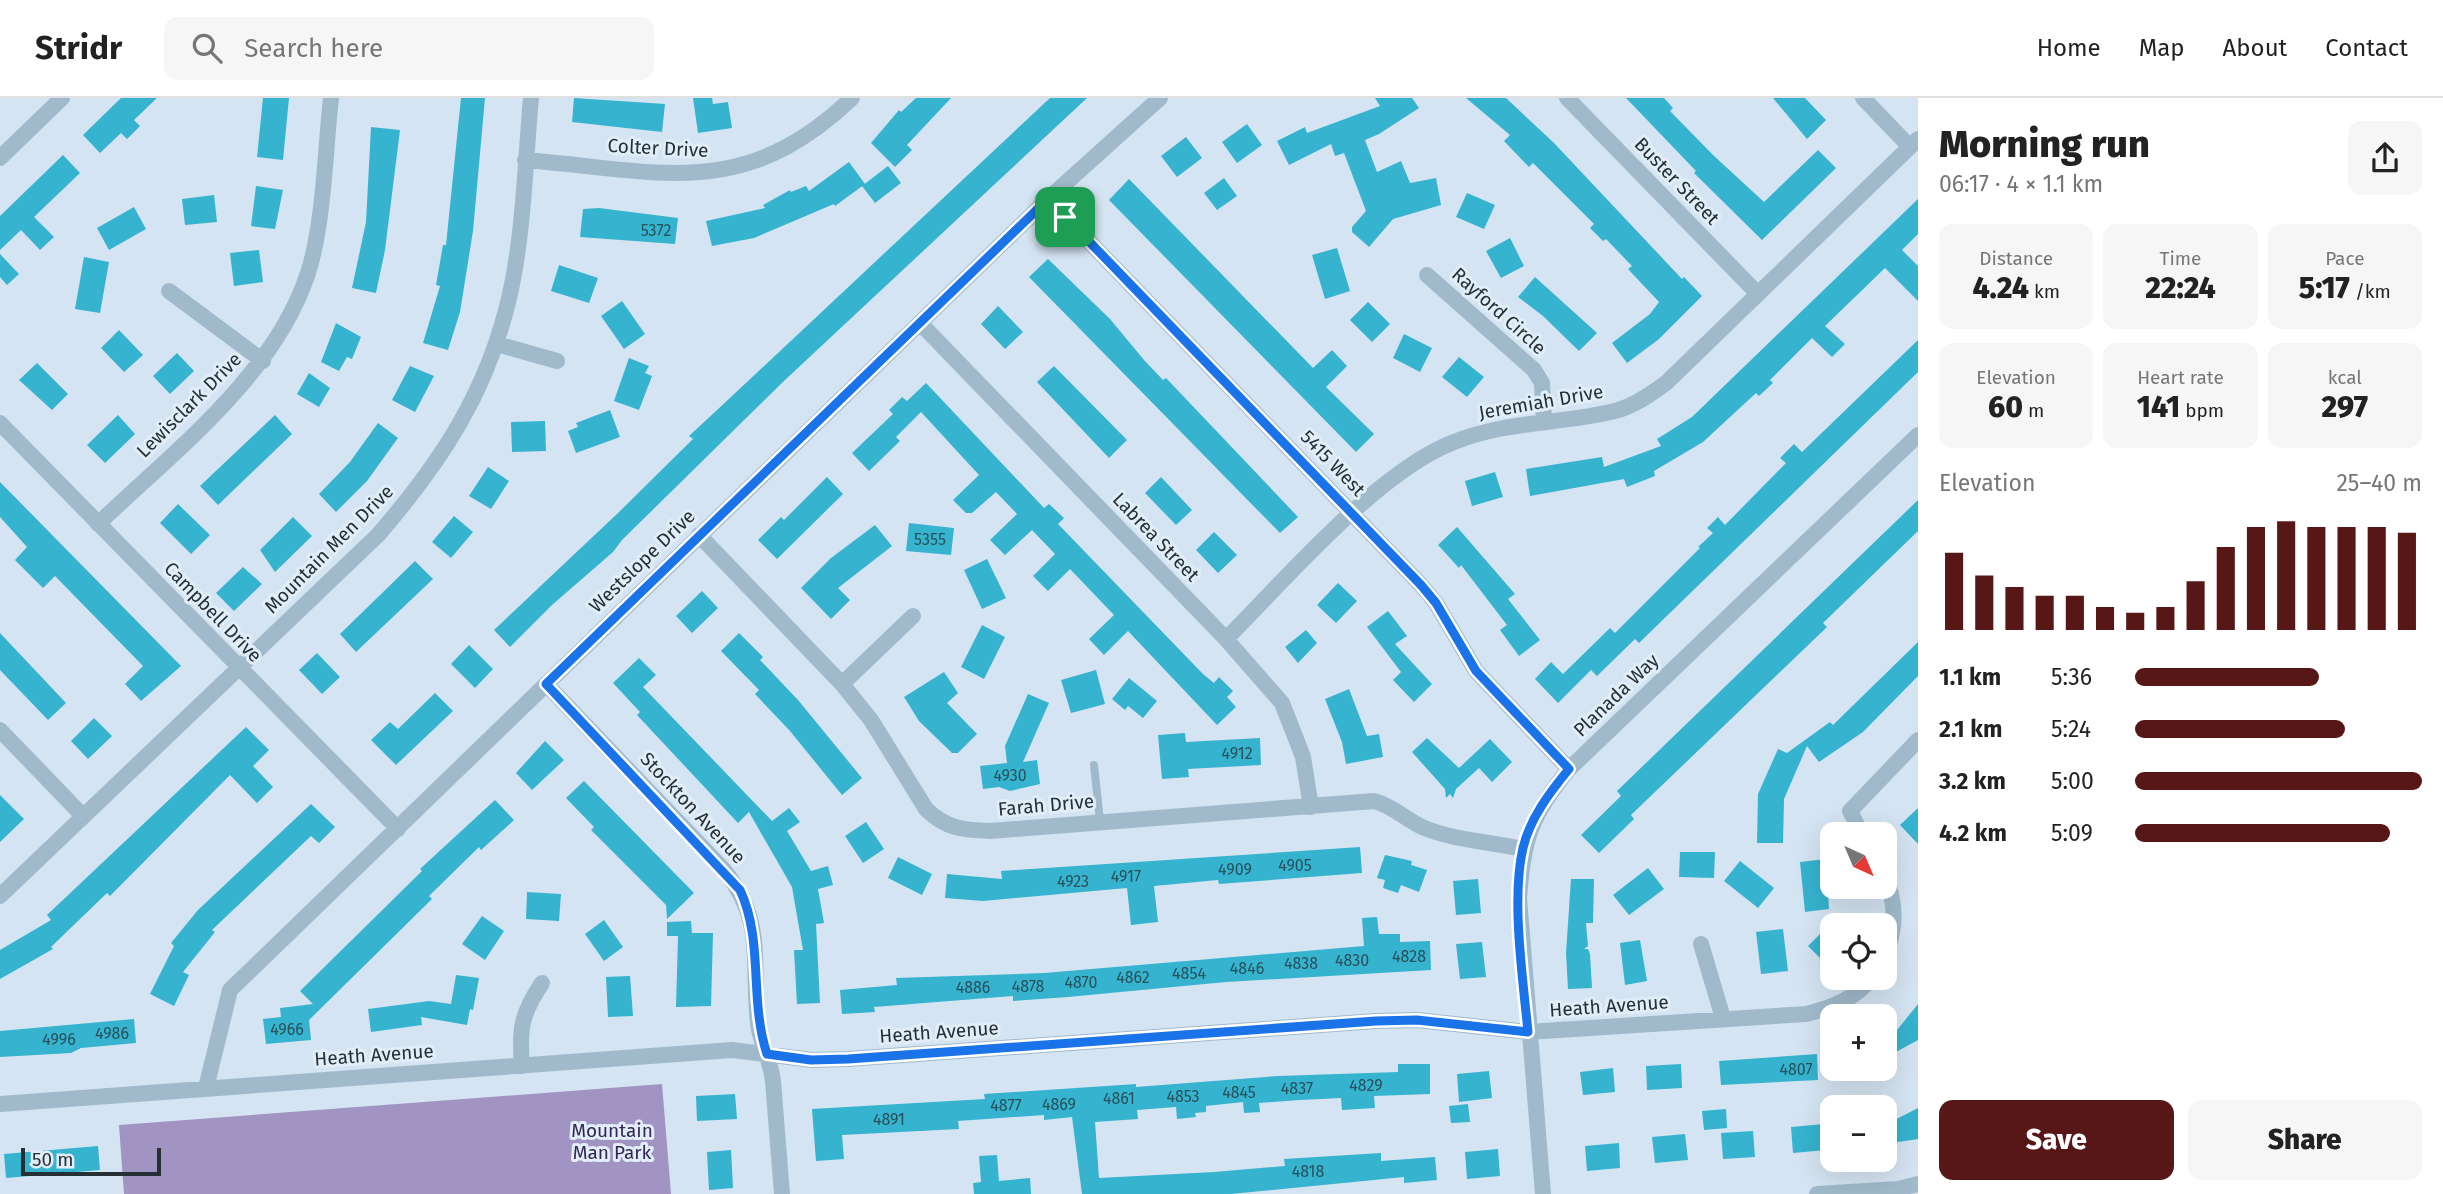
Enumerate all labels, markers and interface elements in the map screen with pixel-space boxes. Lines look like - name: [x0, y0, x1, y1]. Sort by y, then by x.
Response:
- search box: [164, 17, 654, 80]
- text: Stridr: [35, 28, 122, 68]
- icon: search: [188, 29, 226, 67]
- text: Search here: [244, 33, 383, 64]
- text: Home: [2037, 34, 2101, 62]
- text: Map: [2139, 34, 2185, 62]
- text: About: [2223, 34, 2287, 62]
- text: Contact: [2325, 34, 2408, 62]
- text: Morning run: [1939, 121, 2150, 167]
- button: share: [2348, 121, 2422, 195]
- street label: Buster Street: [1630, 133, 1724, 229]
- street label: Colter Drive: [607, 134, 709, 162]
- text: 06:17 · 4 × 1.1 km: [1939, 170, 2103, 198]
- pin: [1035, 187, 1095, 247]
- icon: arrive: [1046, 198, 1084, 236]
- house number: 5372: [641, 221, 671, 240]
- text: Distance: [1979, 247, 2053, 270]
- text: Time: [2160, 247, 2201, 270]
- text: Pace: [2325, 247, 2365, 270]
- street label: Rayford Circle: [1447, 263, 1551, 359]
- text: 4.24: [1972, 270, 2029, 306]
- text: 22:24: [2145, 270, 2216, 306]
- text: 5:17: [2299, 270, 2350, 306]
- text: km: [2029, 280, 2060, 303]
- text: /km: [2350, 280, 2391, 303]
- street label: Lewisclark Drive: [132, 348, 246, 462]
- text: Elevation: [1976, 366, 2056, 389]
- text: Heart rate: [2137, 366, 2224, 389]
- text: kcal: [2328, 366, 2362, 389]
- street label: Jeremiah Drive: [1477, 380, 1605, 424]
- text: 60: [1988, 389, 2023, 425]
- text: 141: [2137, 389, 2180, 425]
- text: 297: [2322, 389, 2368, 425]
- text: m: [2023, 399, 2044, 422]
- text: bpm: [2180, 399, 2224, 422]
- street label: 5415 West: [1296, 425, 1370, 501]
- text: Elevation: [1939, 469, 2035, 497]
- text: 25–40 m: [2336, 469, 2422, 497]
- street label: Mountain Men Drive: [260, 480, 398, 618]
- street label: Labrea Street: [1108, 488, 1204, 586]
- street label: Westslope Drive: [584, 505, 700, 617]
- house number: 5355: [914, 530, 946, 549]
- street label: Campbell Drive: [159, 557, 267, 667]
- street label: Planada Way: [1569, 648, 1664, 741]
- text: 1.1 km: [1939, 663, 2001, 691]
- text: 5:36: [2051, 663, 2092, 691]
- text: 2.1 km: [1939, 715, 2002, 743]
- text: 5:24: [2051, 715, 2091, 743]
- house number: 4912: [1221, 744, 1253, 763]
- street label: Stockton Avenue: [636, 748, 750, 868]
- house number: 4930: [993, 766, 1027, 785]
- text: 3.2 km: [1939, 767, 2006, 795]
- text: 5:00: [2051, 767, 2094, 795]
- street label: Farah Drive: [997, 789, 1095, 821]
- text: 4.2 km: [1939, 819, 2007, 847]
- text: 5:09: [2051, 819, 2093, 847]
- north arrow: [1820, 822, 1897, 900]
- map controls: [1820, 822, 1897, 1172]
- house number: 4905: [1278, 856, 1312, 875]
- house number: 4909: [1218, 860, 1252, 879]
- house number: 4917: [1111, 867, 1141, 886]
- house number: 4923: [1057, 872, 1089, 891]
- button: locate: [1820, 913, 1897, 990]
- house number: 4828: [1392, 947, 1426, 966]
- house number: 4830: [1335, 951, 1369, 970]
- house number: 4838: [1284, 954, 1318, 973]
- house number: 4846: [1230, 959, 1264, 978]
- house number: 4854: [1172, 964, 1206, 983]
- house number: 4862: [1116, 968, 1150, 987]
- house number: 4870: [1065, 973, 1098, 992]
- house number: 4878: [1012, 977, 1045, 996]
- house number: 4886: [956, 978, 990, 997]
- street label: Heath Avenue: [1549, 990, 1669, 1022]
- button: +: [1820, 1004, 1897, 1081]
- street label: Heath Avenue: [879, 1016, 999, 1048]
- house number: 4966: [270, 1020, 304, 1039]
- house number: 4986: [95, 1024, 129, 1043]
- house number: 4996: [42, 1030, 76, 1049]
- street label: Heath Avenue: [314, 1039, 434, 1071]
- house number: 4807: [1779, 1060, 1813, 1079]
- house number: 4829: [1349, 1076, 1383, 1095]
- house number: 4837: [1281, 1079, 1313, 1098]
- house number: 4845: [1222, 1083, 1256, 1102]
- house number: 4853: [1166, 1087, 1200, 1106]
- house number: 4861: [1103, 1089, 1135, 1108]
- house number: 4869: [1042, 1095, 1076, 1114]
- button: −: [1820, 1095, 1897, 1172]
- house number: 4877: [990, 1096, 1022, 1115]
- button: Save: [1939, 1100, 2174, 1180]
- button: Share: [2188, 1100, 2422, 1180]
- house number: 4891: [873, 1110, 905, 1129]
- park label: Mountain Man Park: [571, 1119, 653, 1164]
- scale bar: [21, 1145, 161, 1177]
- text: 50 m: [32, 1148, 73, 1171]
- house number: 4818: [1292, 1162, 1324, 1181]

